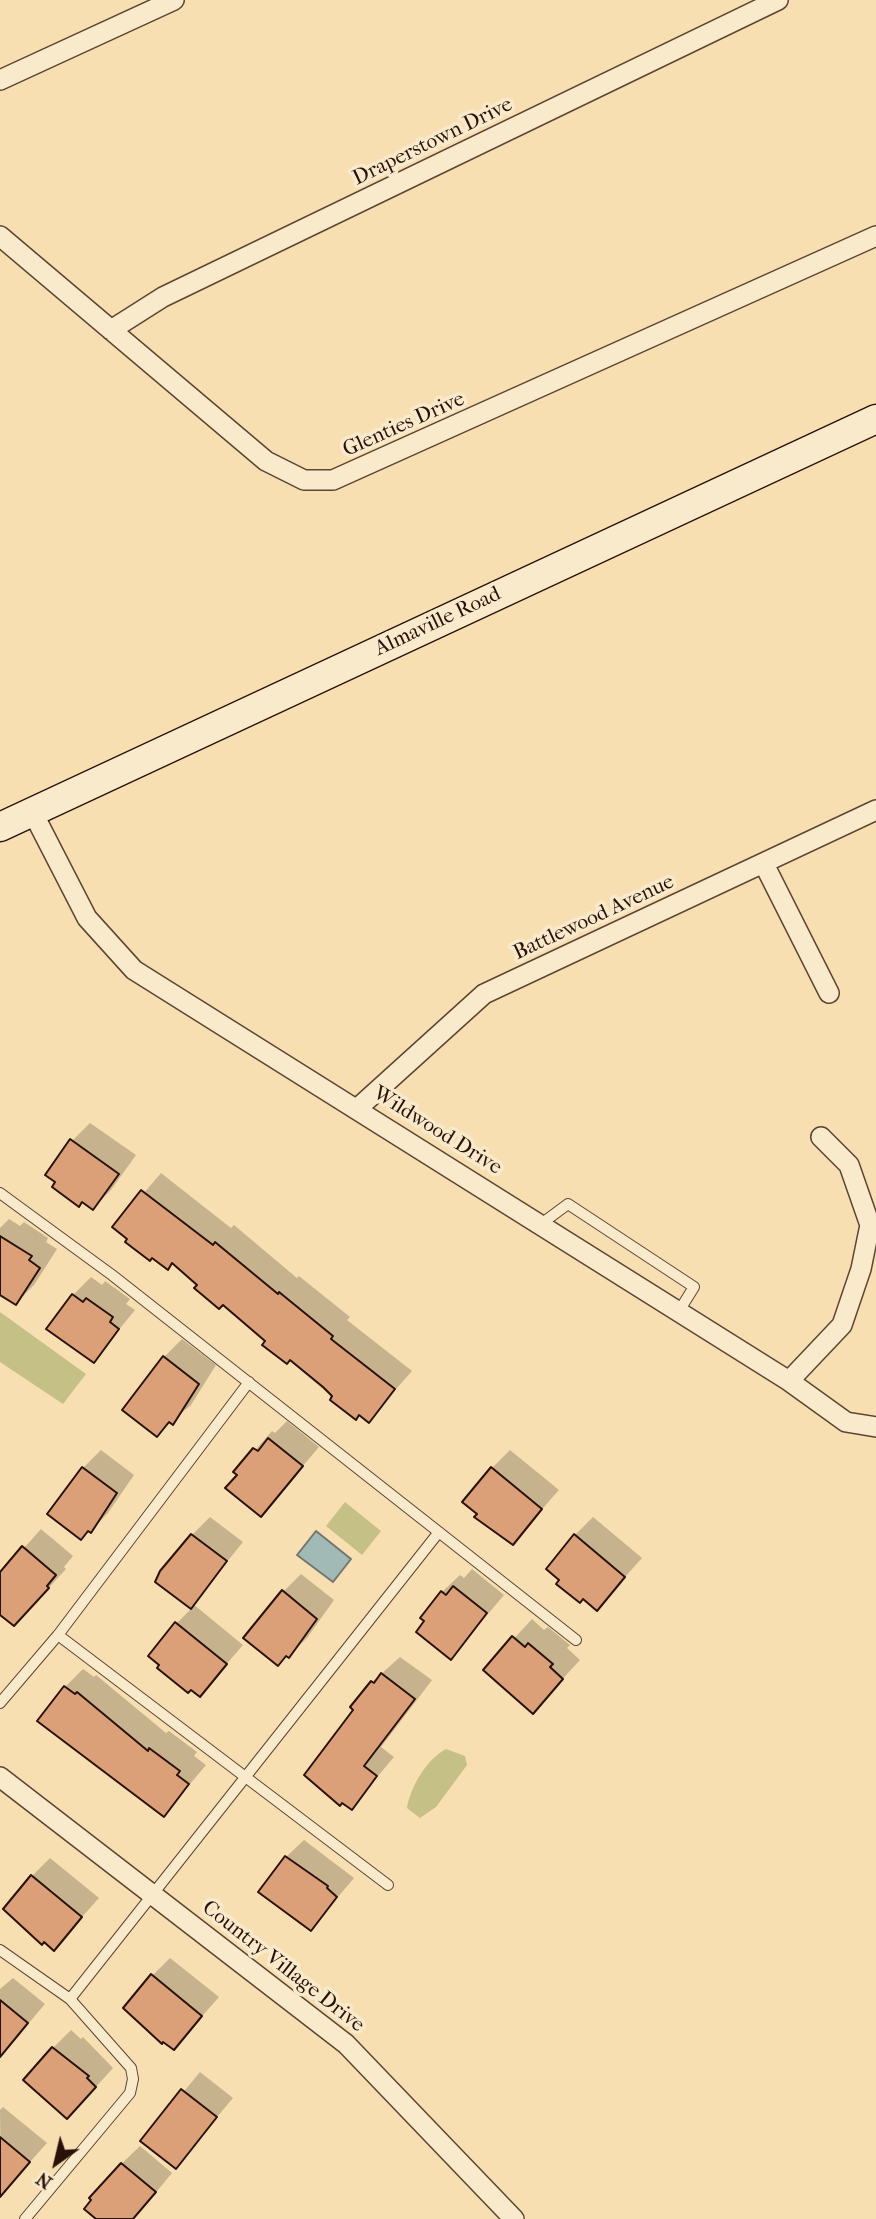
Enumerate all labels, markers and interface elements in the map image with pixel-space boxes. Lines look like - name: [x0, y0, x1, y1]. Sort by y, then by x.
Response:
- street label: Draperstown Drive: [349, 92, 517, 192]
- street label: Glenties Drive: [339, 387, 469, 463]
- street label: Almaville Road: [371, 582, 505, 662]
- street label: Battlewood Avenue: [510, 870, 678, 966]
- street label: Wildwood Drive: [368, 1081, 506, 1181]
- street label: Country Village Drive: [197, 1896, 369, 2038]
- north arrow: [21, 2128, 91, 2198]
- text: N: [32, 2167, 56, 2194]

